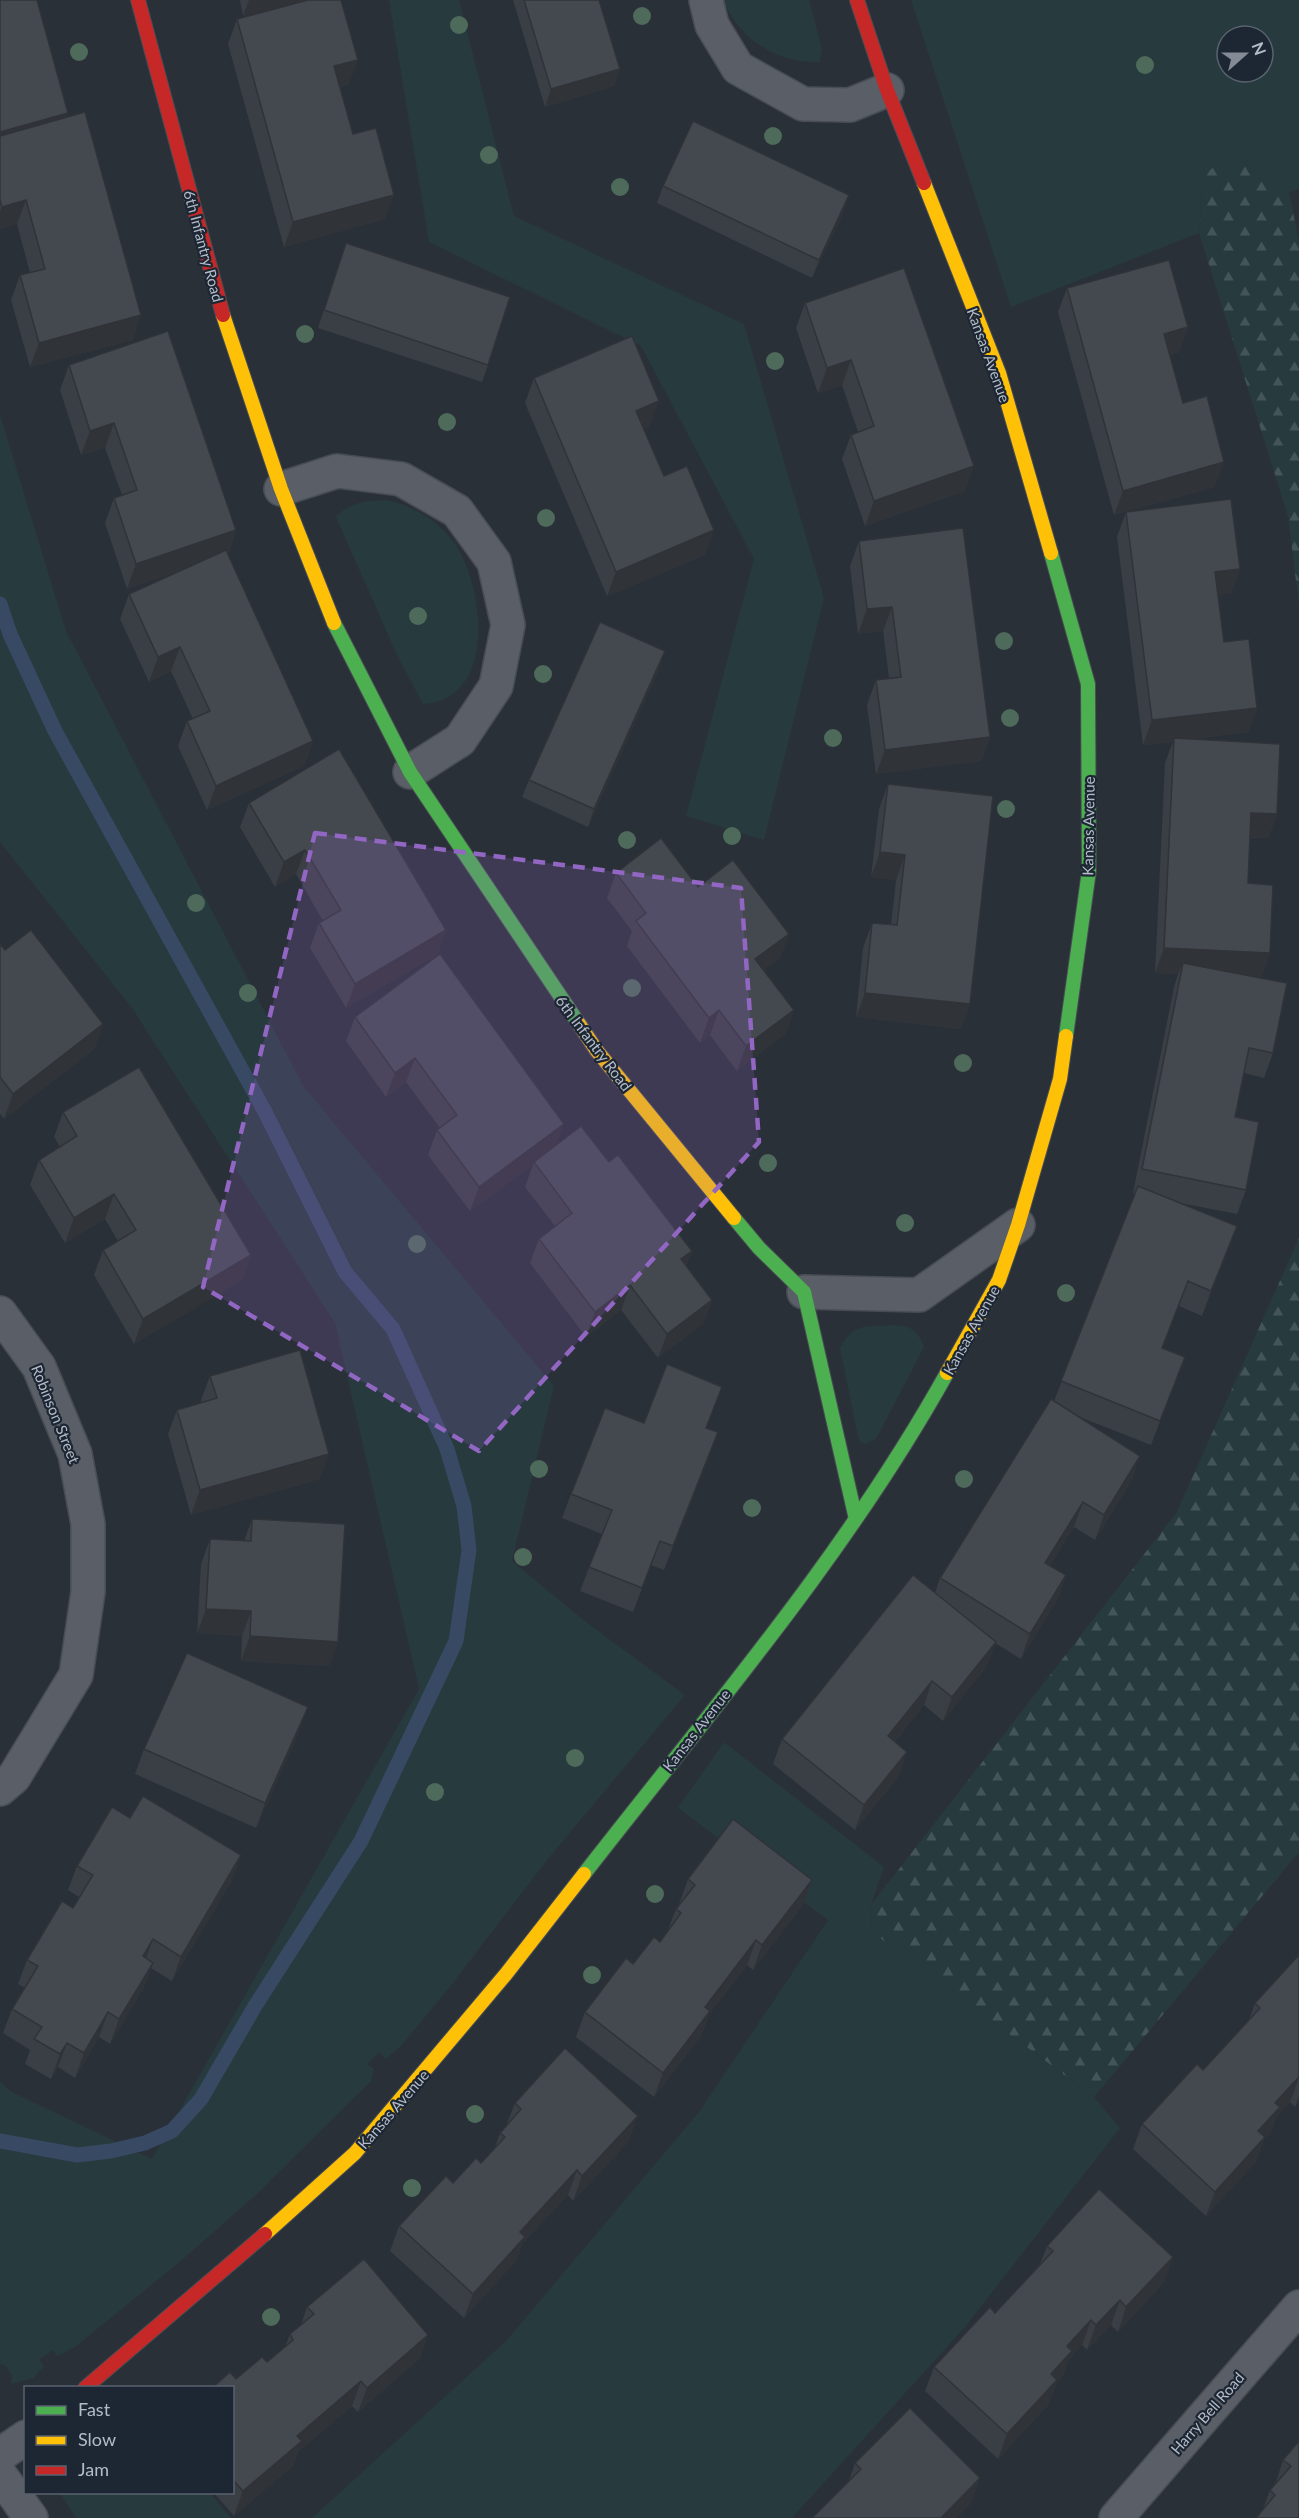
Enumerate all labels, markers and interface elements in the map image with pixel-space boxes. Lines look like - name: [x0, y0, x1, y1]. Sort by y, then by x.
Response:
- north arrow: [1215, 24, 1275, 84]
- text: N: [1248, 39, 1271, 58]
- street label: 6th Infantry Road: [180, 188, 228, 304]
- street label: Kansas Avenue: [964, 305, 1014, 405]
- street label: Kansas Avenue: [1078, 776, 1098, 876]
- street label: 6th Infantry Road: [552, 992, 636, 1094]
- street label: Kansas Avenue: [939, 1282, 1003, 1378]
- street label: Robinson Street: [28, 1362, 84, 1466]
- street label: Kansas Avenue: [658, 1685, 734, 1775]
- street label: Kansas Avenue: [354, 2066, 432, 2152]
- street label: Harry Bell Road: [1167, 2368, 1247, 2458]
- legend: [24, 2386, 234, 2494]
- text: Fast: [78, 2398, 111, 2420]
- text: Slow: [78, 2428, 116, 2450]
- text: Jam: [78, 2458, 109, 2480]

